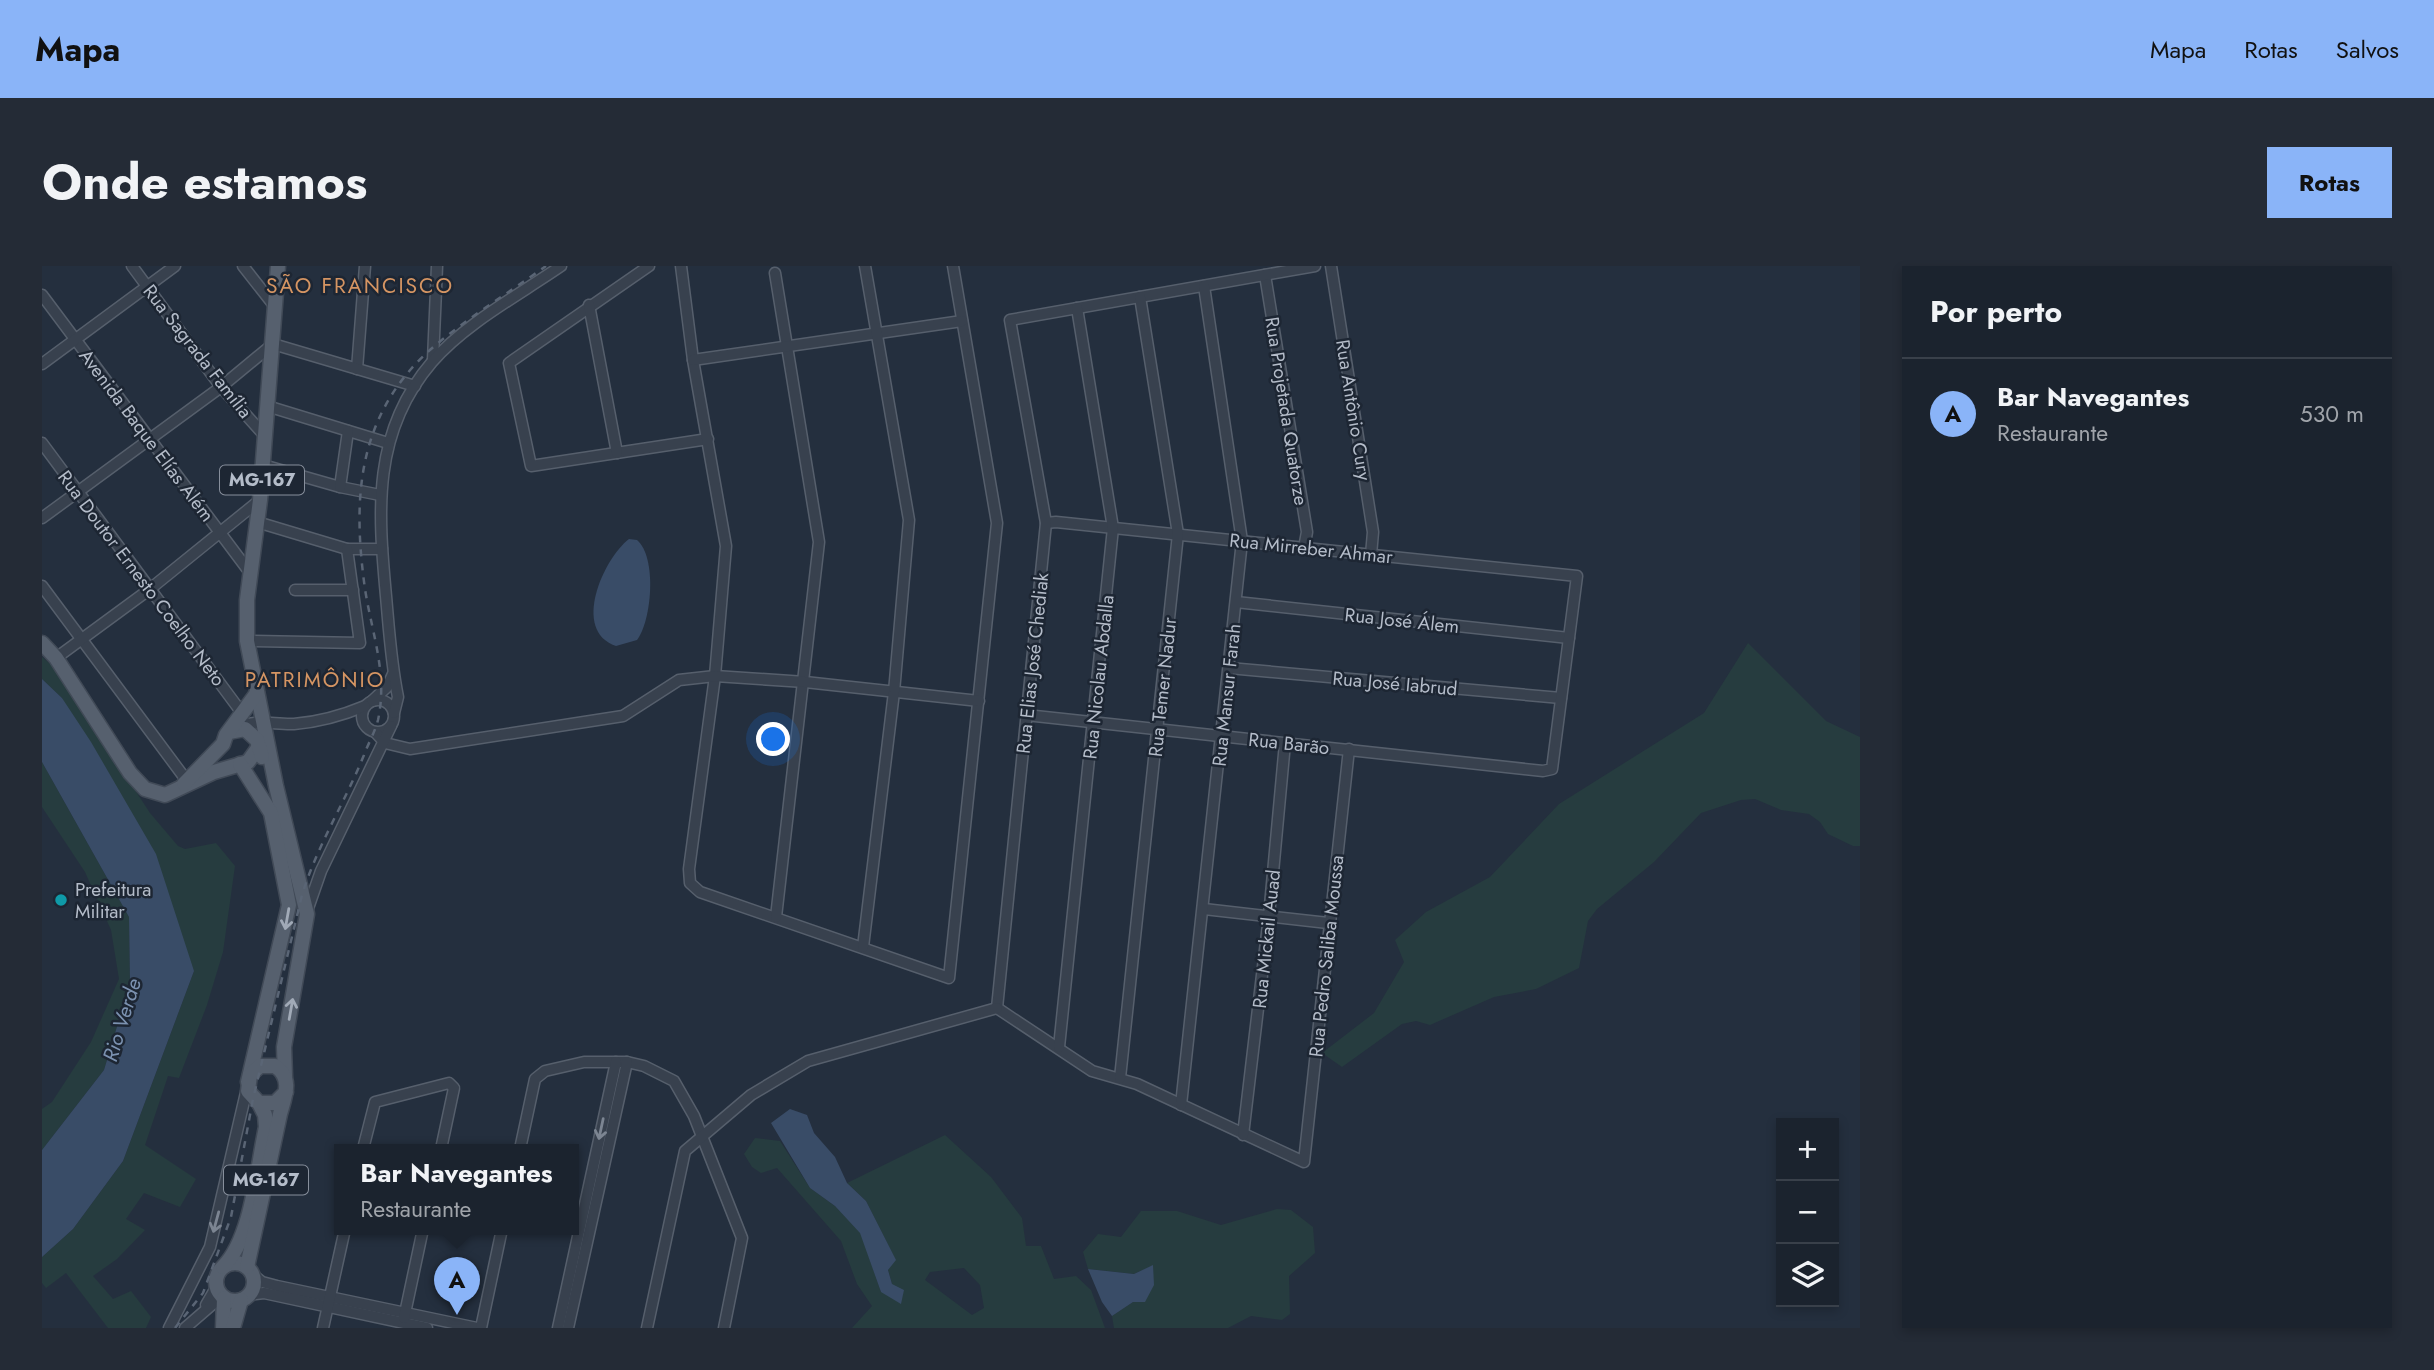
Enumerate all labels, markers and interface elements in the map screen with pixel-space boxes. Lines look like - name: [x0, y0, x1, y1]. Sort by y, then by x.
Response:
- text: Mapa: [35, 26, 120, 73]
- text: Mapa: [2150, 32, 2206, 67]
- text: Rotas: [2244, 32, 2298, 67]
- text: Salvos: [2336, 32, 2399, 67]
- text: Onde estamos: [42, 147, 367, 217]
- button: Rotas: [2267, 147, 2392, 218]
- district label: SÃO FRANCISCO: [266, 271, 454, 301]
- street label: Rua Sagrada Família: [137, 279, 259, 424]
- text: Por perto: [1930, 290, 2062, 333]
- street label: Rua Projetada Quatorze: [1258, 315, 1315, 507]
- street label: Rua Antônio Cury: [1329, 338, 1378, 483]
- street label: Avenida Baque Elías Além: [73, 343, 221, 527]
- text: Bar Navegantes: [1997, 378, 2189, 416]
- text: A: [1945, 397, 1961, 431]
- text: 530 m: [2300, 397, 2364, 431]
- text: Restaurante: [1997, 416, 2108, 450]
- street label: Rua Doutor Ernesto Coelho Neto: [51, 465, 232, 692]
- road number: MG-167: [220, 466, 304, 495]
- street label: Rua Mirreber Ahmar: [1228, 526, 1394, 571]
- street label: Rua Elias José Chediak: [1010, 571, 1055, 755]
- street label: Rua Nicolau Abdalla: [1076, 594, 1121, 761]
- street label: Rua José Álem: [1343, 601, 1461, 640]
- street label: Rua Temer Nadur: [1142, 615, 1183, 758]
- street label: Rua Mansur Farah: [1206, 622, 1247, 768]
- district label: PATRIMÔNIO: [245, 665, 385, 695]
- street label: Rua José Iabrud: [1331, 665, 1459, 702]
- your location: [756, 722, 790, 756]
- street label: Rua Barão: [1247, 726, 1331, 761]
- street label: Rua Pedro Saliba Moussa: [1302, 854, 1351, 1058]
- street label: Rua Mickail Auad: [1246, 868, 1287, 1010]
- place label: Prefeitura Militar: [75, 876, 151, 925]
- marker: Prefeitura Militar: [53, 892, 69, 908]
- one-way arrow: [280, 907, 293, 930]
- water label: Rio Verde: [95, 974, 149, 1065]
- one-way arrow: [285, 998, 298, 1021]
- one-way arrow: [594, 1117, 608, 1140]
- map controls: [1776, 1118, 1839, 1307]
- button: +: [1776, 1118, 1839, 1181]
- popup: [334, 1144, 579, 1235]
- text: Bar Navegantes: [360, 1154, 553, 1192]
- road number: MG-167: [224, 1166, 308, 1195]
- button: −: [1776, 1181, 1839, 1244]
- text: Restaurante: [360, 1192, 471, 1226]
- one-way arrow: [209, 1210, 222, 1233]
- button: layers: [1776, 1244, 1839, 1307]
- pin: A: [434, 1257, 480, 1315]

